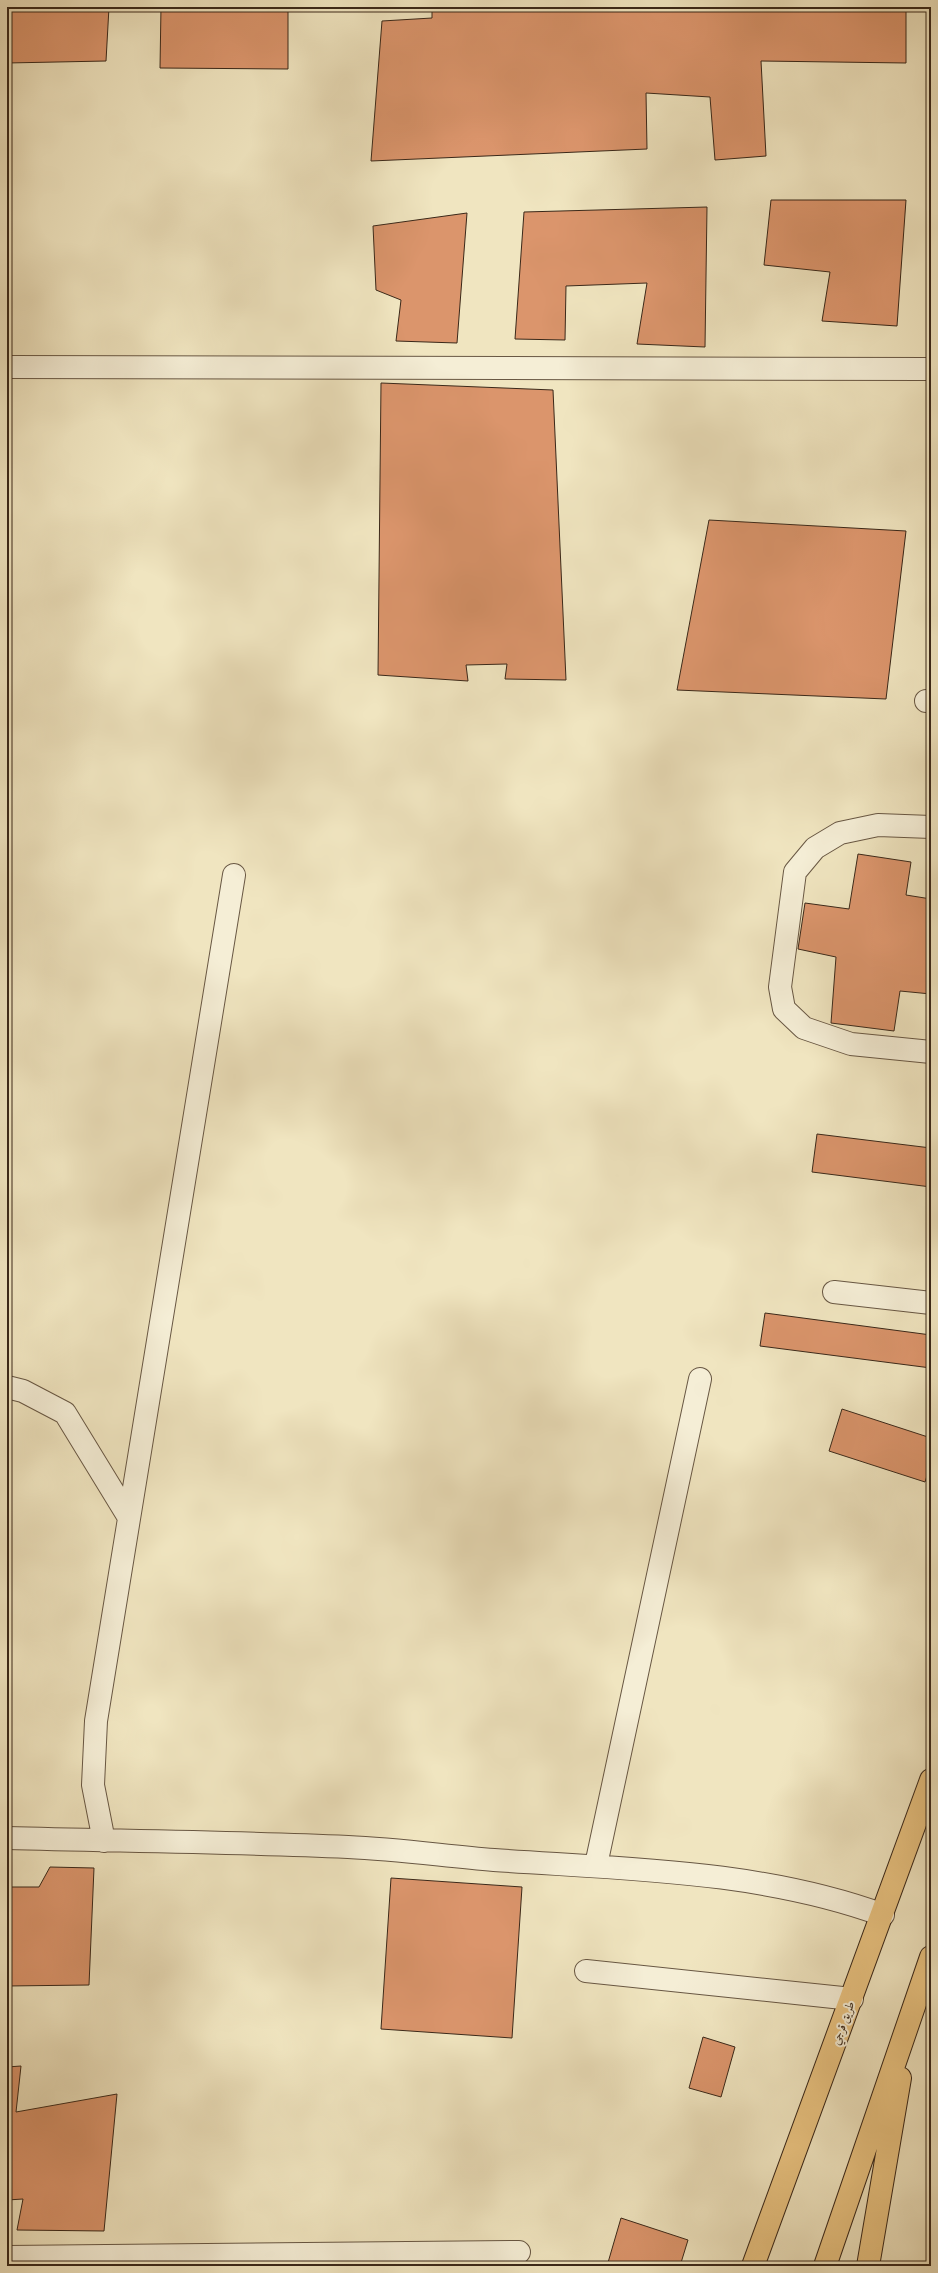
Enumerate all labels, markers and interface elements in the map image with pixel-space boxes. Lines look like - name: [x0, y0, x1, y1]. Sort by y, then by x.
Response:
- street label: طريق قرجي: [829, 1999, 860, 2048]

